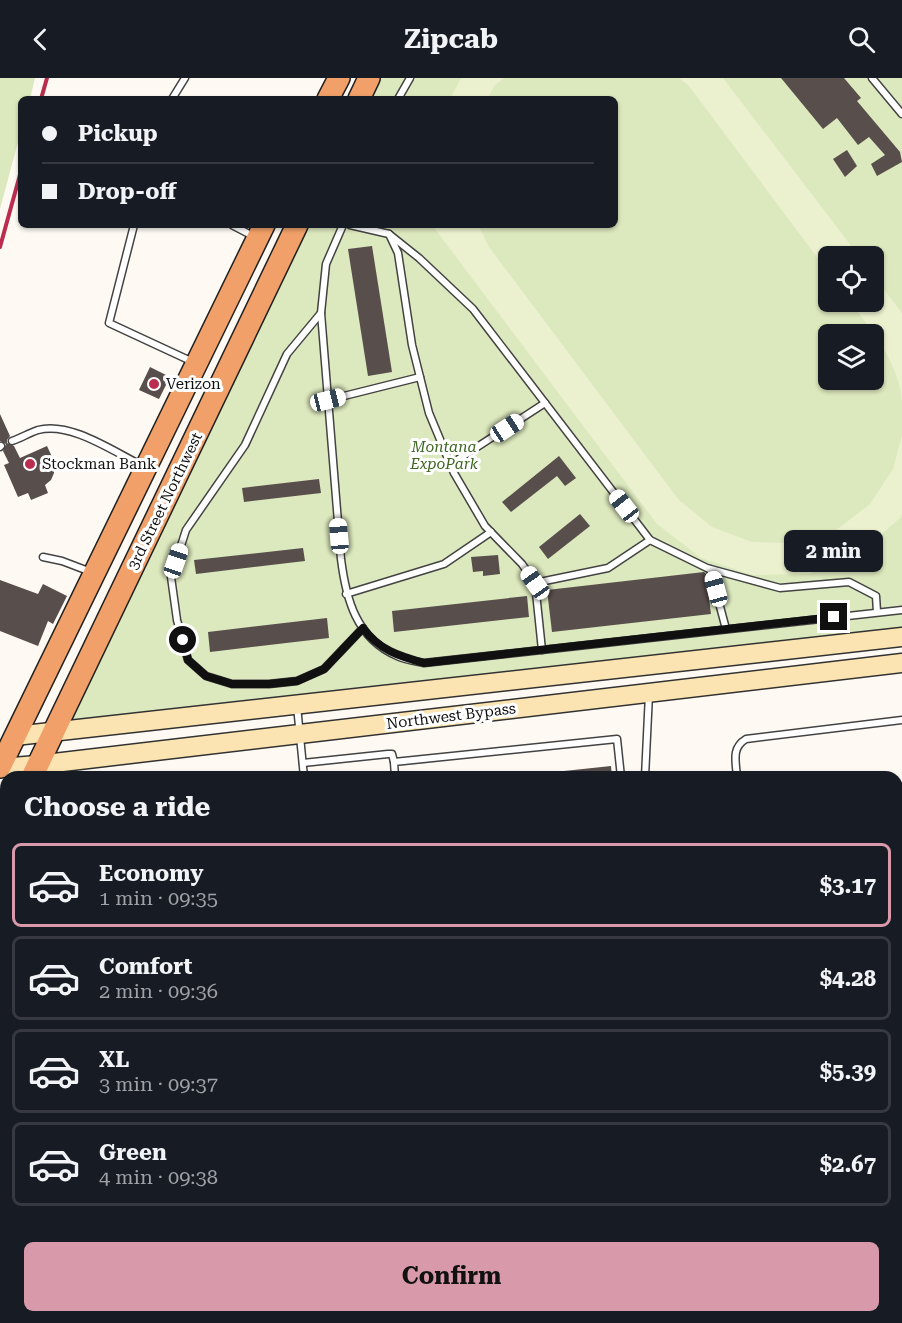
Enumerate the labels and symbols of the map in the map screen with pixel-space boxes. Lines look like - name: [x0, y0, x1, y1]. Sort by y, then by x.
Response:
- place label: Verizon: [166, 375, 221, 393]
- marker: Verizon: [147, 377, 161, 391]
- car: [308, 387, 348, 413]
- car: [487, 411, 527, 445]
- street label: 3rd Street Northwest: [124, 429, 206, 572]
- park label: Montana ExpoPark: [409, 438, 479, 473]
- place label: Stockman Bank: [42, 455, 157, 473]
- marker: Stockman Bank: [23, 457, 37, 471]
- car: [606, 486, 642, 526]
- car: [328, 517, 350, 555]
- callout: 2 min: [784, 530, 884, 572]
- car: [162, 541, 190, 581]
- car: [517, 563, 553, 603]
- car: [703, 569, 729, 609]
- route end: [820, 603, 847, 630]
- route start: [169, 626, 196, 653]
- street label: Northwest Bypass: [385, 699, 517, 733]

